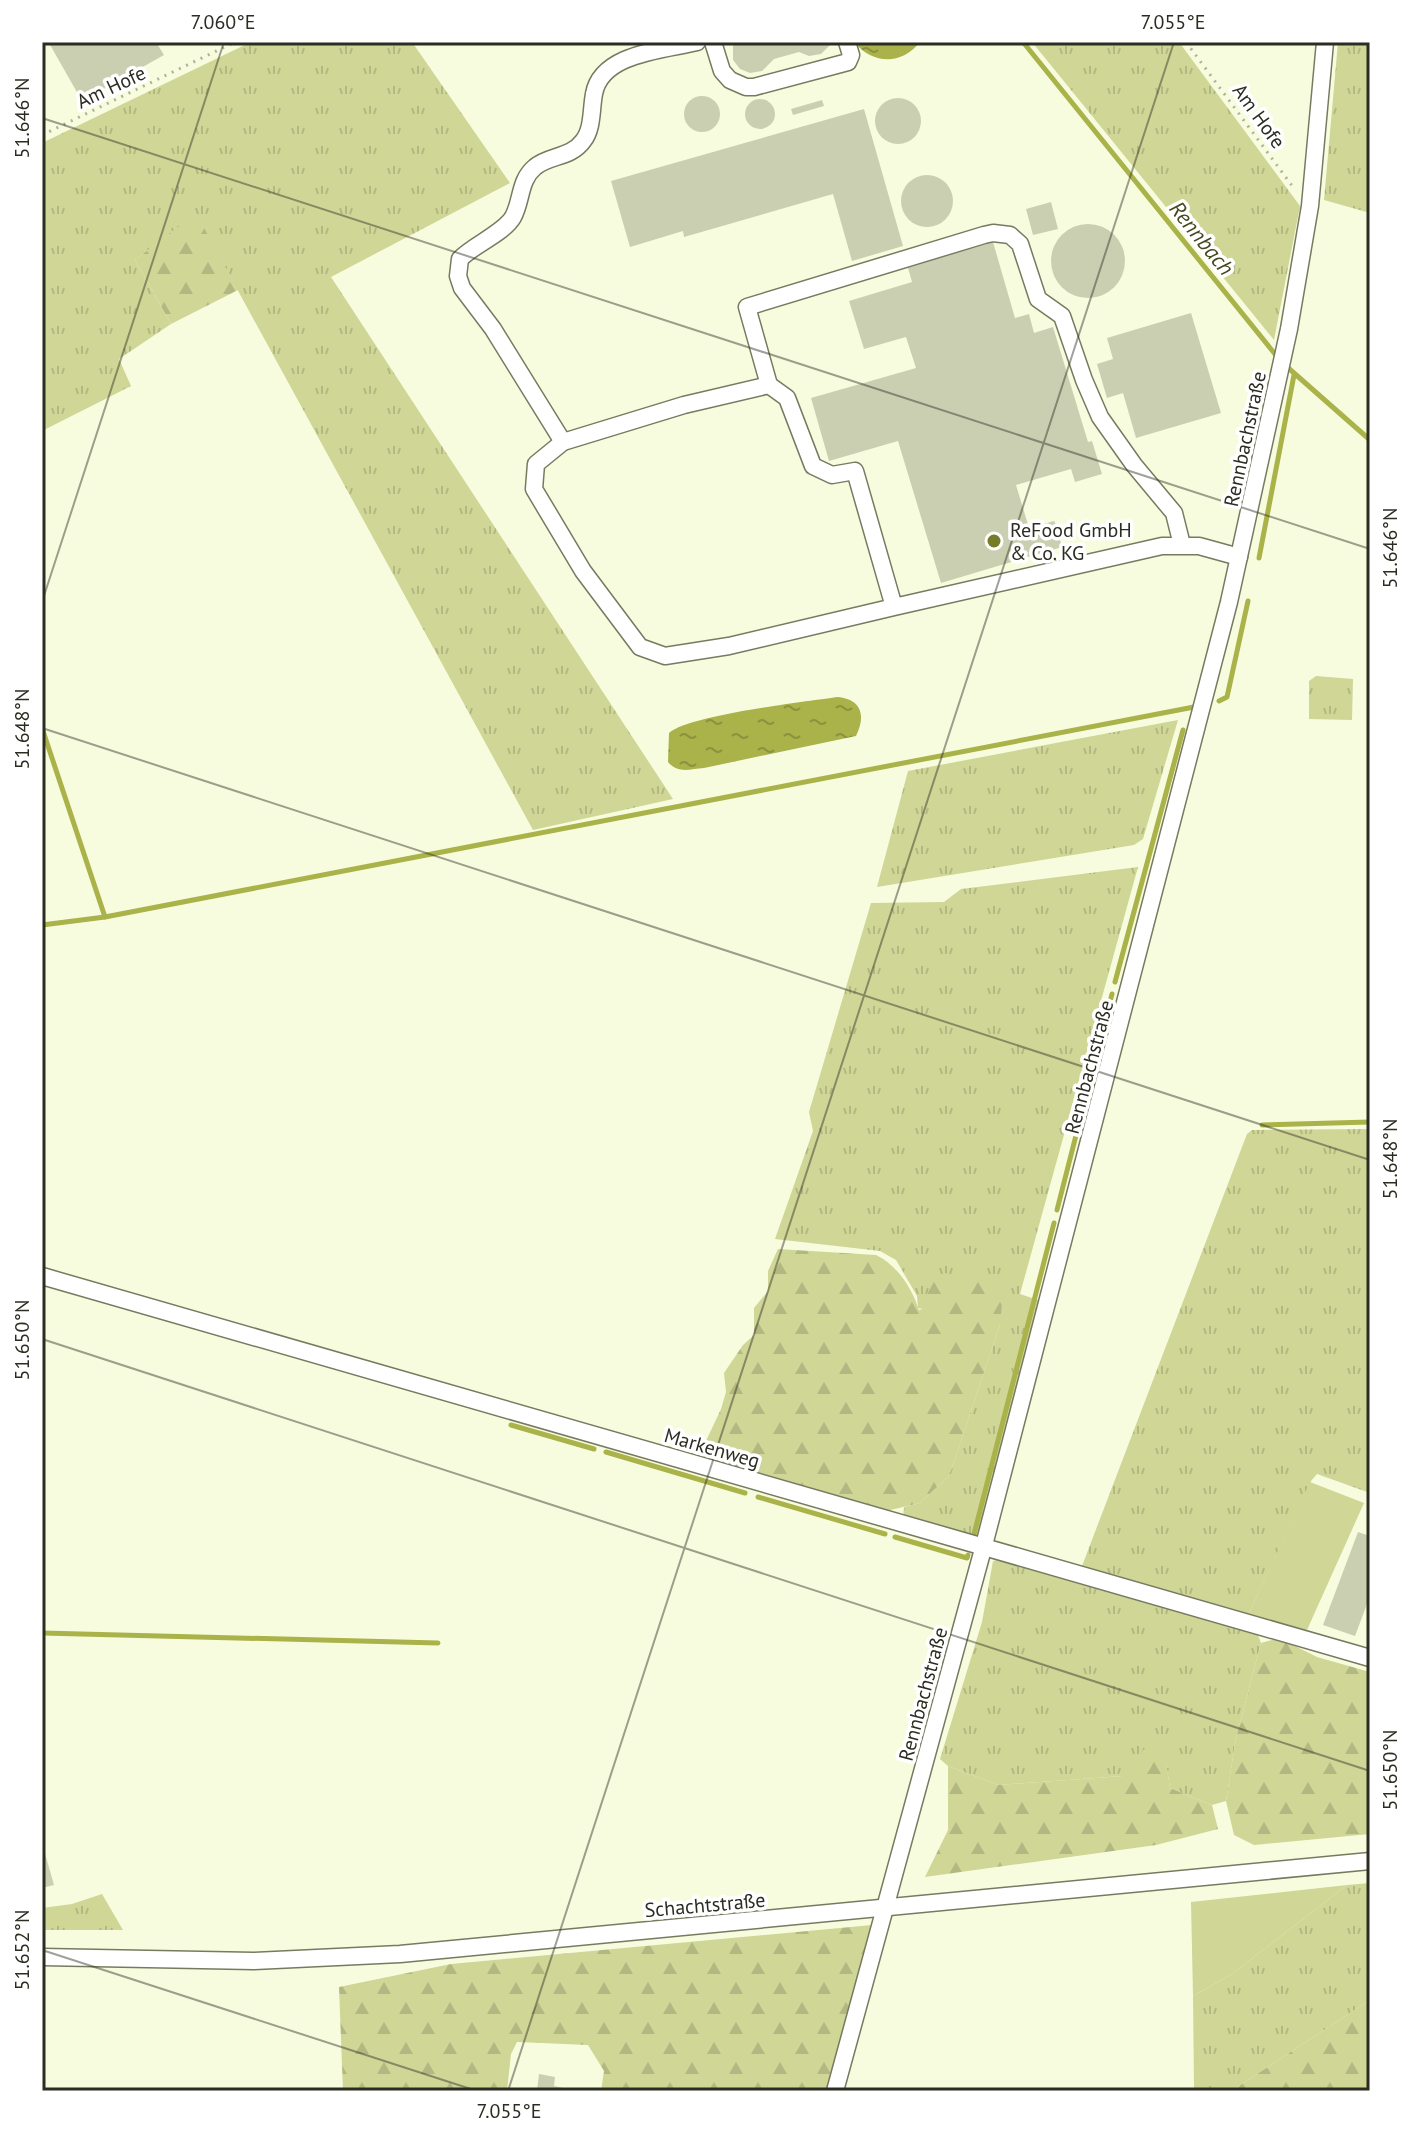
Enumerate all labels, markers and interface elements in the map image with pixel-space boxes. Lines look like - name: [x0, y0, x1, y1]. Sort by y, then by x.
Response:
- text: 7.060°E: [191, 9, 255, 35]
- text: 7.055°E: [1141, 9, 1205, 35]
- street label: Am Hofe: [72, 60, 150, 114]
- text: 51.646°N: [9, 78, 35, 158]
- street label: Am Hofe: [1227, 79, 1291, 153]
- water label: Rennbach: [1164, 195, 1240, 281]
- street label: Rennbachstraße: [1218, 369, 1272, 509]
- text: 51.646°N: [1377, 508, 1403, 588]
- place label: ReFood GmbH & Co. KG: [1010, 517, 1132, 566]
- marker: ReFood GmbH & Co. KG: [985, 532, 1003, 550]
- text: 51.648°N: [9, 689, 35, 769]
- street label: Rennbachstraße: [1059, 997, 1119, 1137]
- text: 51.648°N: [1377, 1119, 1403, 1199]
- text: 51.650°N: [9, 1300, 35, 1380]
- street label: Markenweg: [661, 1422, 763, 1474]
- street label: Rennbachstraße: [893, 1624, 953, 1764]
- text: 51.650°N: [1377, 1730, 1403, 1810]
- street label: Schachtstraße: [644, 1887, 766, 1923]
- text: 51.652°N: [9, 1910, 35, 1990]
- text: 7.055°E: [477, 2098, 541, 2124]

